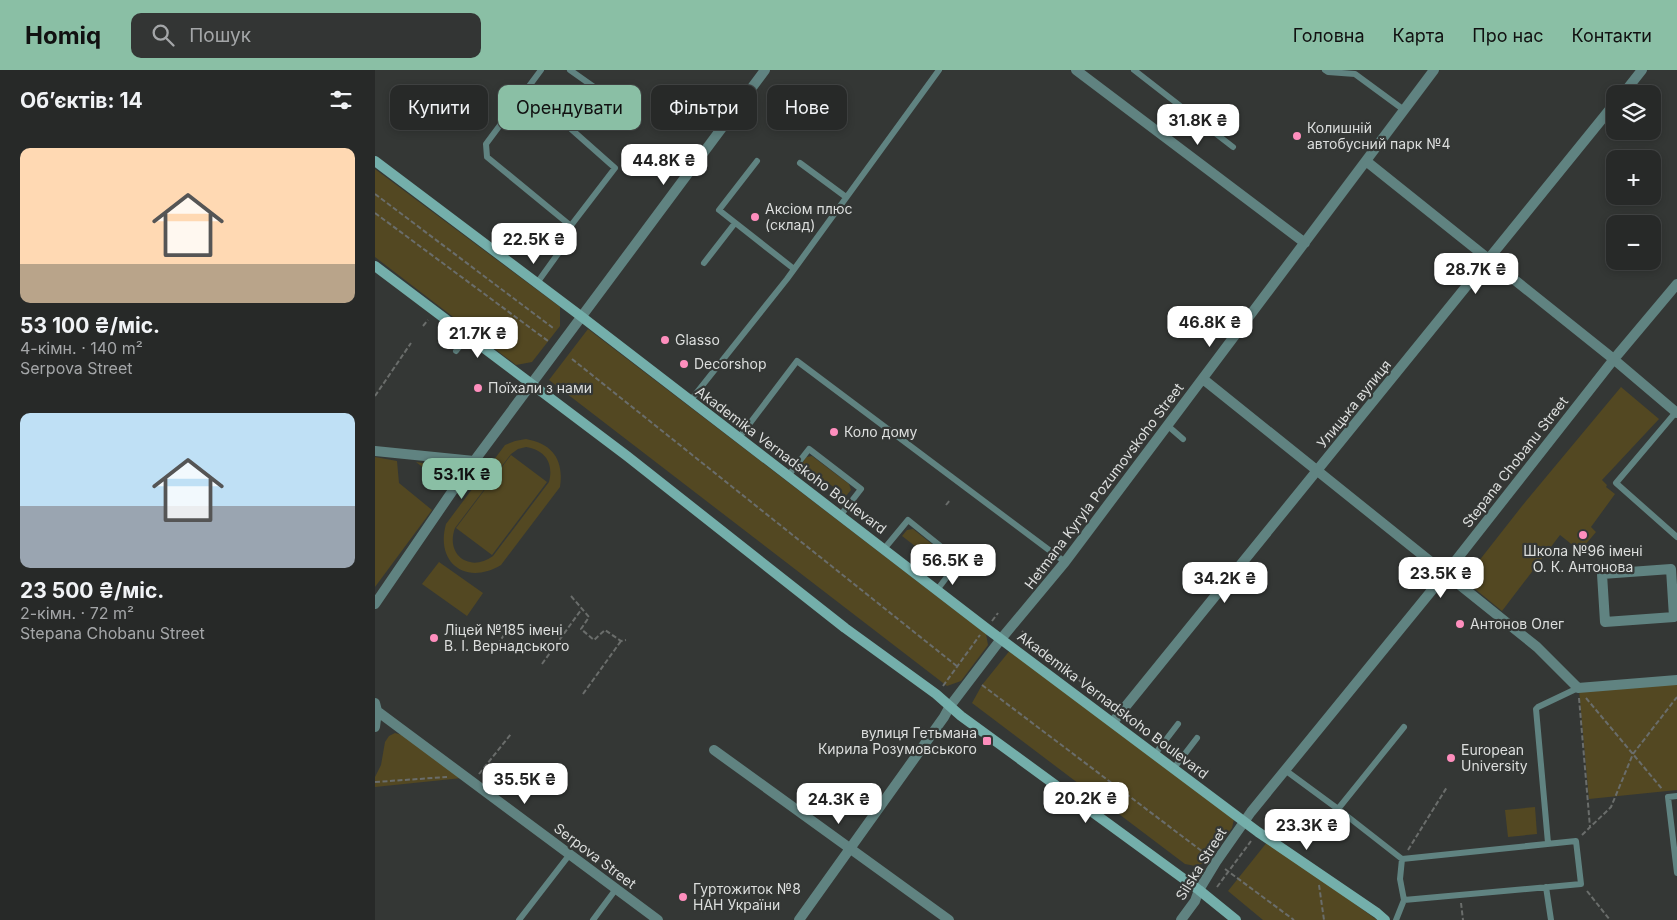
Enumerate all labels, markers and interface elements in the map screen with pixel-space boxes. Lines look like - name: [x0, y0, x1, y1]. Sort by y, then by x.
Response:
- search box: [131, 13, 481, 58]
- text: Homiq: [25, 21, 101, 50]
- icon: search: [149, 21, 177, 49]
- text: Пошук: [189, 24, 251, 47]
- text: Головна: [1293, 25, 1365, 46]
- text: Карта: [1393, 25, 1444, 46]
- text: Про нас: [1472, 25, 1544, 46]
- text: Контакти: [1572, 25, 1652, 46]
- chip: Купити: [390, 85, 488, 130]
- chip: Орендувати: [498, 85, 641, 130]
- chip: Фільтри: [651, 85, 757, 130]
- chip: Нове: [767, 85, 847, 130]
- map controls: [1606, 85, 1661, 270]
- button: layers: [1606, 85, 1661, 140]
- icon: filters: [327, 86, 355, 114]
- text: Об’єктів: 14: [20, 88, 143, 113]
- pin: 31.8K ₴: [1152, 104, 1244, 146]
- text: 31.8K ₴: [1168, 110, 1228, 130]
- place label: Колишній автобусний парк №4: [1307, 119, 1451, 152]
- marker: Колишній автобусний парк №4: [1291, 130, 1303, 142]
- pin: 44.8K ₴: [618, 144, 710, 186]
- text: 44.8K ₴: [632, 150, 696, 170]
- button: +: [1606, 150, 1661, 205]
- icon: home: [143, 180, 233, 270]
- place label: Аксіом плюс (склад): [765, 200, 853, 233]
- marker: Аксіом плюс (склад): [749, 211, 761, 223]
- button: −: [1606, 215, 1661, 270]
- pin: 22.5K ₴: [488, 222, 580, 265]
- text: 22.5K ₴: [503, 229, 565, 249]
- pin: 28.7K ₴: [1430, 252, 1522, 295]
- text: 28.7K ₴: [1445, 259, 1507, 279]
- pin: 46.8K ₴: [1164, 306, 1256, 348]
- text: 46.8K ₴: [1178, 312, 1242, 332]
- text: 53 100 ₴/міс.: [20, 313, 160, 338]
- pin: 21.7K ₴: [432, 316, 524, 359]
- text: 21.7K ₴: [449, 323, 507, 343]
- place label: Glasso: [675, 331, 720, 348]
- marker: Glasso: [659, 334, 671, 346]
- text: 4-кімн. · 140 m²: [20, 338, 143, 358]
- place label: Decorshop: [694, 355, 767, 372]
- street label: Улицька вулиця: [1313, 356, 1394, 451]
- text: Serpova Street: [20, 358, 133, 378]
- marker: Decorshop: [678, 358, 690, 370]
- place label: Поїхали з нами: [488, 379, 592, 396]
- street label: Hetmana Kyryla Pozumovskoho Street: [1021, 379, 1187, 592]
- marker: Поїхали з нами: [472, 382, 484, 394]
- street label: Akademika Vernadskoho Boulevard: [693, 382, 890, 537]
- street label: Stepana Chobanu Street: [1458, 392, 1571, 531]
- place label: Коло дому: [844, 423, 918, 440]
- marker: Коло дому: [828, 426, 840, 438]
- icon: home: [143, 445, 233, 535]
- pin: 53.1K ₴: [416, 458, 508, 500]
- text: 53.1K ₴: [433, 464, 491, 484]
- marker: Школа №96 імені О. К. Антонова: [1577, 529, 1589, 541]
- place label: Школа №96 імені О. К. Антонова: [1523, 542, 1643, 575]
- pin: 56.5K ₴: [907, 544, 999, 586]
- text: 56.5K ₴: [922, 550, 984, 570]
- pin: 23.5K ₴: [1395, 556, 1487, 599]
- pin: 34.2K ₴: [1179, 562, 1271, 604]
- text: 23.5K ₴: [1410, 563, 1472, 583]
- text: 34.2K ₴: [1193, 568, 1257, 588]
- text: 23 500 ₴/міс.: [20, 578, 164, 603]
- text: 2-кімн. · 72 m²: [20, 603, 134, 623]
- place label: Антонов Олег: [1470, 615, 1564, 632]
- marker: Антонов Олег: [1454, 618, 1466, 630]
- place label: Ліцей №185 імені В. І. Вернадського: [444, 621, 569, 654]
- text: Stepana Chobanu Street: [20, 623, 205, 643]
- street label: Akademika Vernadskoho Boulevard: [1015, 627, 1212, 782]
- marker: Ліцей №185 імені В. І. Вернадського: [428, 632, 440, 644]
- place label: вулиця Гетьмана Кирила Розумовського: [818, 724, 977, 757]
- marker: вулиця Гетьмана Кирила Розумовського: [981, 735, 993, 747]
- place label: European University: [1461, 741, 1528, 774]
- marker: European University: [1445, 752, 1457, 764]
- pin: 35.5K ₴: [479, 762, 571, 805]
- text: 35.5K ₴: [494, 769, 556, 789]
- pin: 24.3K ₴: [793, 782, 885, 825]
- pin: 20.2K ₴: [1040, 782, 1132, 824]
- text: 20.2K ₴: [1055, 788, 1117, 808]
- text: 24.3K ₴: [808, 789, 870, 809]
- pin: 23.3K ₴: [1261, 808, 1353, 851]
- text: 23.3K ₴: [1276, 815, 1338, 835]
- street label: Serpova Street: [551, 819, 640, 892]
- street label: Silska Street: [1172, 824, 1230, 903]
- place label: Гуртожиток №8 НАН України: [693, 880, 801, 913]
- marker: Гуртожиток №8 НАН України: [677, 891, 689, 903]

